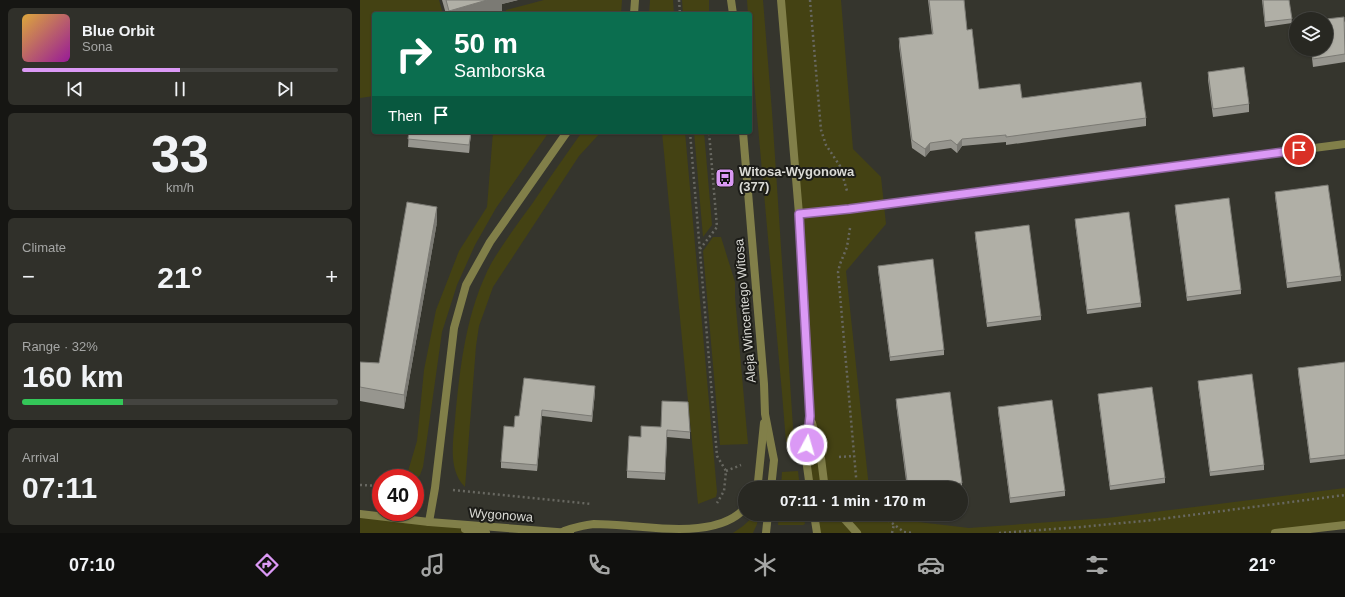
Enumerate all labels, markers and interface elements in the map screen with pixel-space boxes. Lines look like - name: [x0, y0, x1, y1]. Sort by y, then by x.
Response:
- map controls: [1289, 12, 1333, 56]
- button: layers: [1289, 12, 1333, 56]
- text: Blue Orbit: [82, 22, 155, 39]
- icon: right: [388, 28, 440, 80]
- text: 50 m: [454, 28, 518, 59]
- text: Sona: [82, 39, 112, 54]
- text: Samborska: [454, 61, 545, 81]
- icon: previous: [64, 78, 86, 100]
- icon: pause: [169, 78, 191, 100]
- icon: next: [274, 78, 296, 100]
- icon: arrive: [430, 104, 452, 126]
- text: Then: [388, 107, 422, 124]
- text: 33: [151, 125, 209, 183]
- pin: [1282, 133, 1316, 167]
- icon: arrive: [1288, 139, 1310, 161]
- place label: Witosa-Wygonowa (377): [739, 164, 855, 194]
- bus stop icon: Witosa-Wygonowa (377): [714, 167, 736, 189]
- text: km/h: [166, 180, 194, 195]
- street label: Aleja Wincentego Witosa: [731, 238, 759, 384]
- text: Climate: [22, 240, 66, 255]
- text: 21°: [157, 261, 203, 294]
- text: −: [22, 264, 35, 289]
- text: +: [325, 264, 338, 289]
- text: Range · 32%: [22, 339, 98, 354]
- text: 160 km: [22, 360, 124, 393]
- position arrow: [786, 424, 828, 466]
- text: Arrival: [22, 450, 59, 465]
- speed limit sign: 40: [372, 469, 424, 521]
- text: 07:11: [22, 471, 97, 504]
- text: 07:11 · 1 min · 170 m: [780, 492, 926, 509]
- street label: Wygonowa: [468, 505, 534, 525]
- icon: directions: [253, 551, 281, 579]
- icon: music: [419, 551, 447, 579]
- icon: phone: [585, 551, 613, 579]
- icon: climate: [751, 551, 779, 579]
- icon: car: [917, 551, 945, 579]
- icon: filters: [1083, 551, 1111, 579]
- text: 07:10: [69, 555, 115, 575]
- text: 21°: [1249, 555, 1276, 575]

